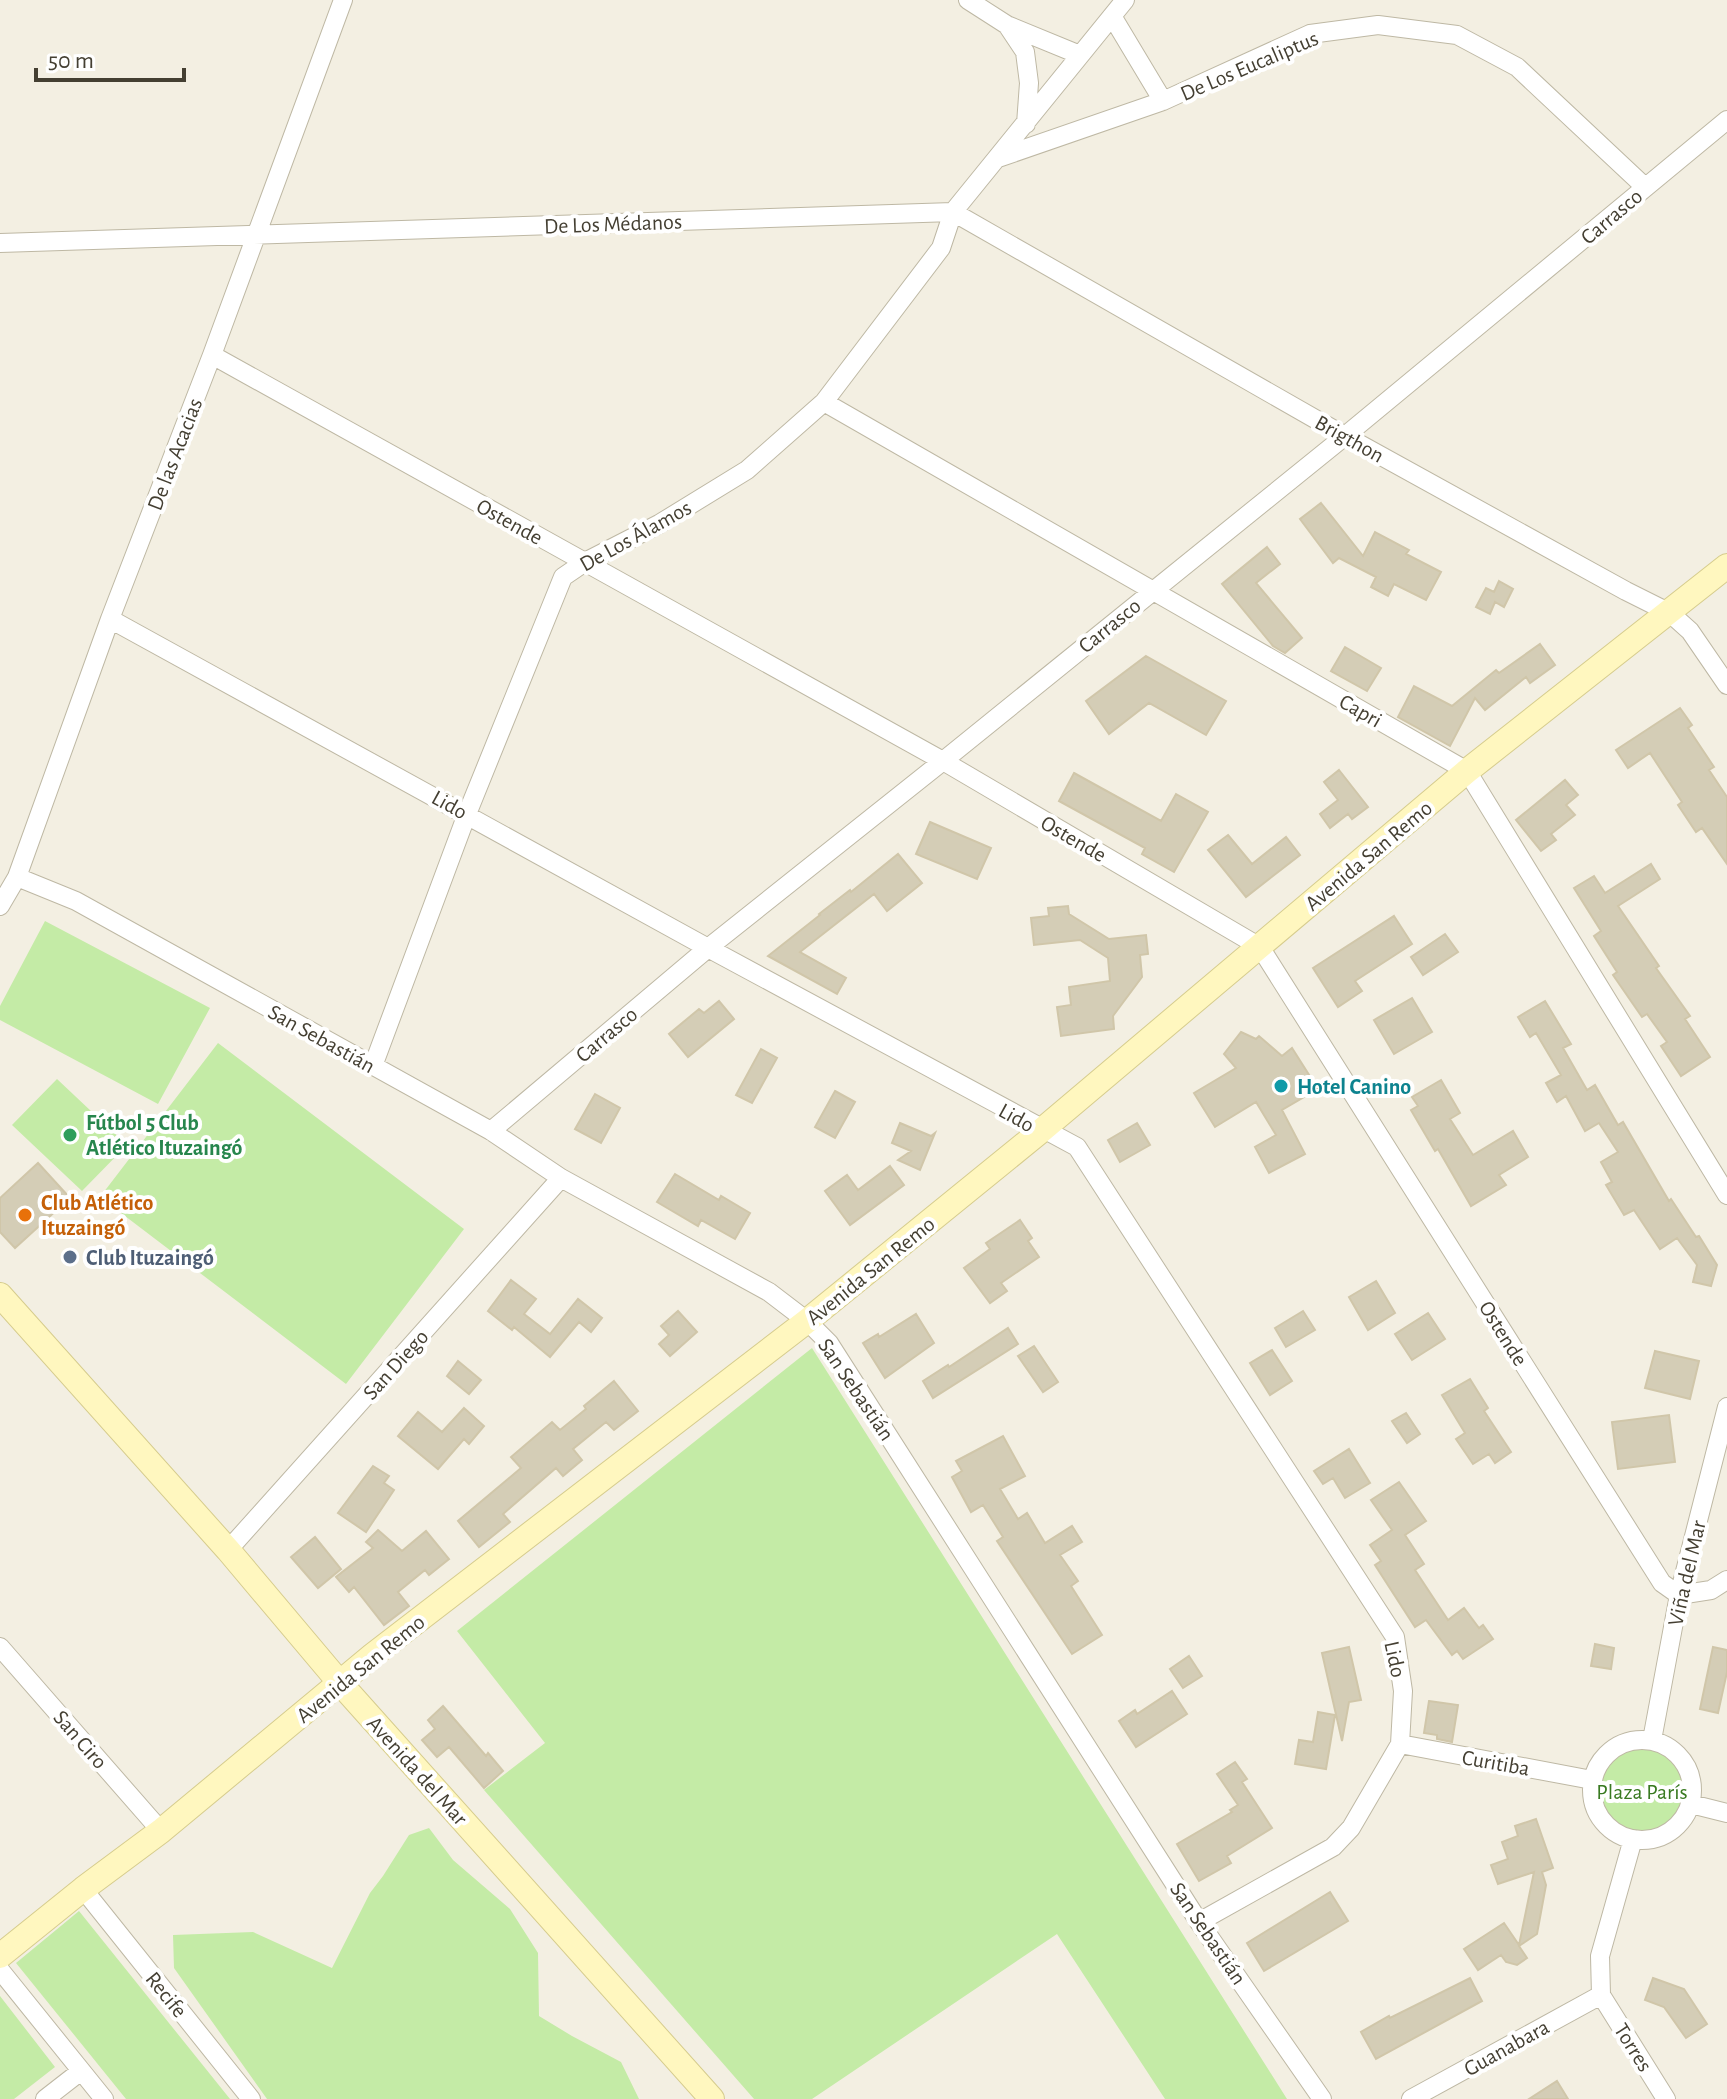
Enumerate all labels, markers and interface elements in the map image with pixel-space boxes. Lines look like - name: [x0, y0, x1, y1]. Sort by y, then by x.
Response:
- street label: De Los Eucaliptus: [1177, 27, 1322, 105]
- scale bar: [36, 32, 184, 82]
- text: 50 m: [48, 49, 94, 73]
- street label: Carrasco: [1577, 185, 1647, 249]
- street label: De Los Médanos: [544, 211, 682, 237]
- street label: De las Acacias: [143, 395, 206, 513]
- street label: Brigthon: [1311, 411, 1388, 467]
- street label: Ostende: [473, 495, 546, 549]
- street label: De Los Álamos: [575, 495, 695, 576]
- street label: Carrasco: [1074, 594, 1145, 657]
- street label: Capri: [1336, 690, 1385, 732]
- street label: Lido: [428, 786, 471, 823]
- street label: Avenida San Remo: [1301, 797, 1436, 915]
- street label: Ostende: [1037, 811, 1110, 866]
- street label: San Sebastián: [264, 1001, 379, 1077]
- street label: Carrasco: [572, 1003, 642, 1067]
- place label: Hotel Canino: [1297, 1076, 1411, 1098]
- marker: Hotel Canino: [1272, 1077, 1290, 1095]
- street label: Lido: [995, 1099, 1038, 1136]
- place label: Fútbol 5 Club Atlético Ituzaingó: [86, 1112, 243, 1159]
- marker: Fútbol 5 Club Atlético Ituzaingó: [61, 1126, 79, 1144]
- place label: Club Atlético Ituzaingó: [41, 1192, 154, 1239]
- marker: Club Atlético Ituzaingó: [16, 1206, 34, 1224]
- street label: Avenida San Remo: [802, 1212, 939, 1329]
- place label: Club Ituzaingó: [86, 1247, 214, 1269]
- marker: Club Ituzaingó: [61, 1248, 79, 1266]
- street label: Ostende: [1475, 1297, 1532, 1370]
- street label: San Diego: [359, 1325, 433, 1404]
- street label: San Sebastián: [814, 1334, 898, 1445]
- street label: Viña del Mar: [1664, 1518, 1710, 1628]
- street label: Avenida San Remo: [292, 1610, 429, 1727]
- street label: Lido: [1380, 1639, 1410, 1679]
- street label: San Ciro: [49, 1706, 111, 1773]
- street label: Avenida del Mar: [363, 1712, 472, 1829]
- street label: Curitiba: [1460, 1746, 1531, 1780]
- park label: Plaza París: [1596, 1781, 1688, 1803]
- street label: San Sebastián: [1166, 1878, 1250, 1989]
- street label: Recife: [141, 1968, 191, 2022]
- street label: Guanabara: [1460, 2016, 1553, 2080]
- street label: Torres: [1610, 2019, 1656, 2076]

